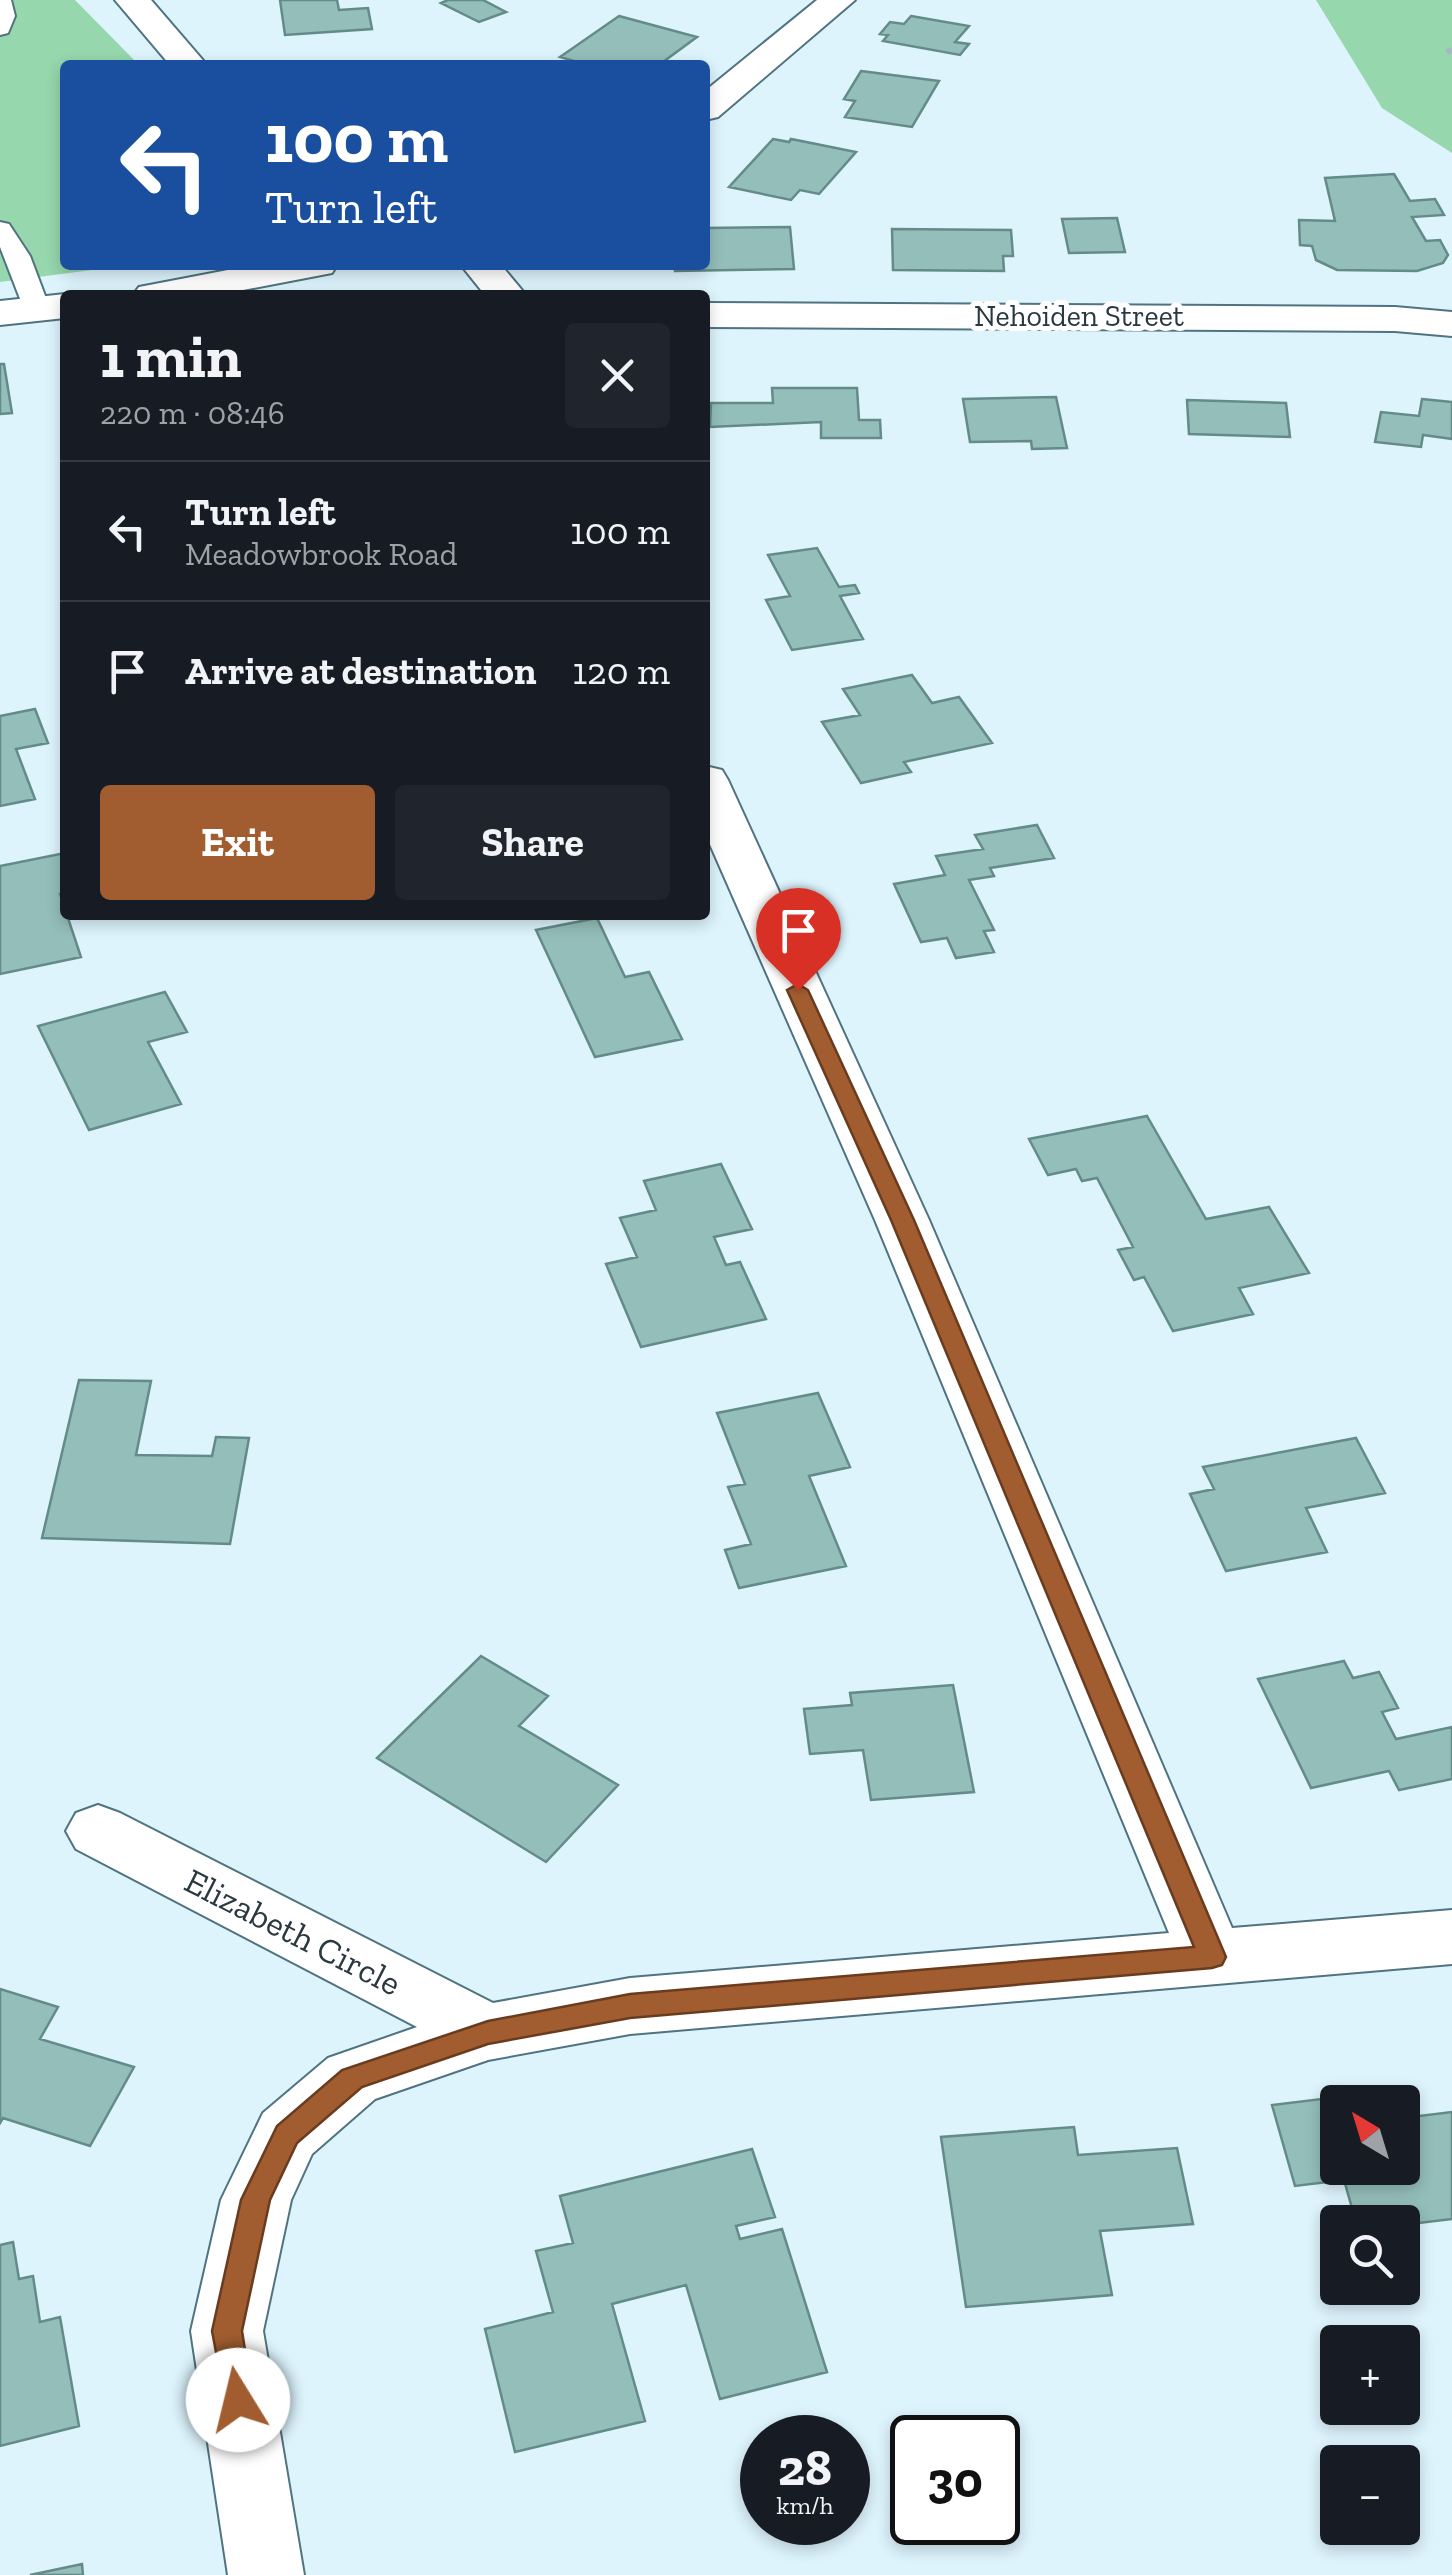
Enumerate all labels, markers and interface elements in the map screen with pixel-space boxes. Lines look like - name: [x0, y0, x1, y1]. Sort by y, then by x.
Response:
- text: 100 m: [265, 96, 448, 180]
- icon: left: [100, 100, 230, 230]
- text: Turn left: [265, 181, 437, 235]
- street label: Nehoiden Street: [974, 298, 1184, 334]
- text: 1 min: [100, 320, 242, 392]
- button: close: [565, 323, 670, 428]
- text: 220 m · 08:46: [100, 394, 285, 432]
- text: Turn left: [185, 489, 336, 535]
- icon: left: [100, 504, 155, 559]
- text: 100 m: [570, 508, 670, 554]
- text: Meadowbrook Road: [185, 535, 457, 573]
- icon: arrive: [100, 644, 155, 699]
- text: Arrive at destination: [185, 648, 536, 694]
- text: 120 m: [572, 648, 670, 694]
- button: Exit: [100, 785, 375, 900]
- button: Share: [395, 785, 670, 900]
- pin: [756, 888, 841, 991]
- icon: arrive: [771, 903, 826, 958]
- street label: Elizabeth Circle: [178, 1859, 408, 2005]
- north arrow: [1320, 2085, 1420, 2185]
- map controls: [1320, 2085, 1420, 2545]
- button: search: [1320, 2205, 1420, 2305]
- button: +: [1320, 2325, 1420, 2425]
- position arrow: [186, 2348, 290, 2452]
- speed limit sign: 30: [890, 2415, 1020, 2545]
- text: 28: [778, 2438, 832, 2498]
- button: −: [1320, 2445, 1420, 2545]
- text: km/h: [776, 2490, 834, 2520]

